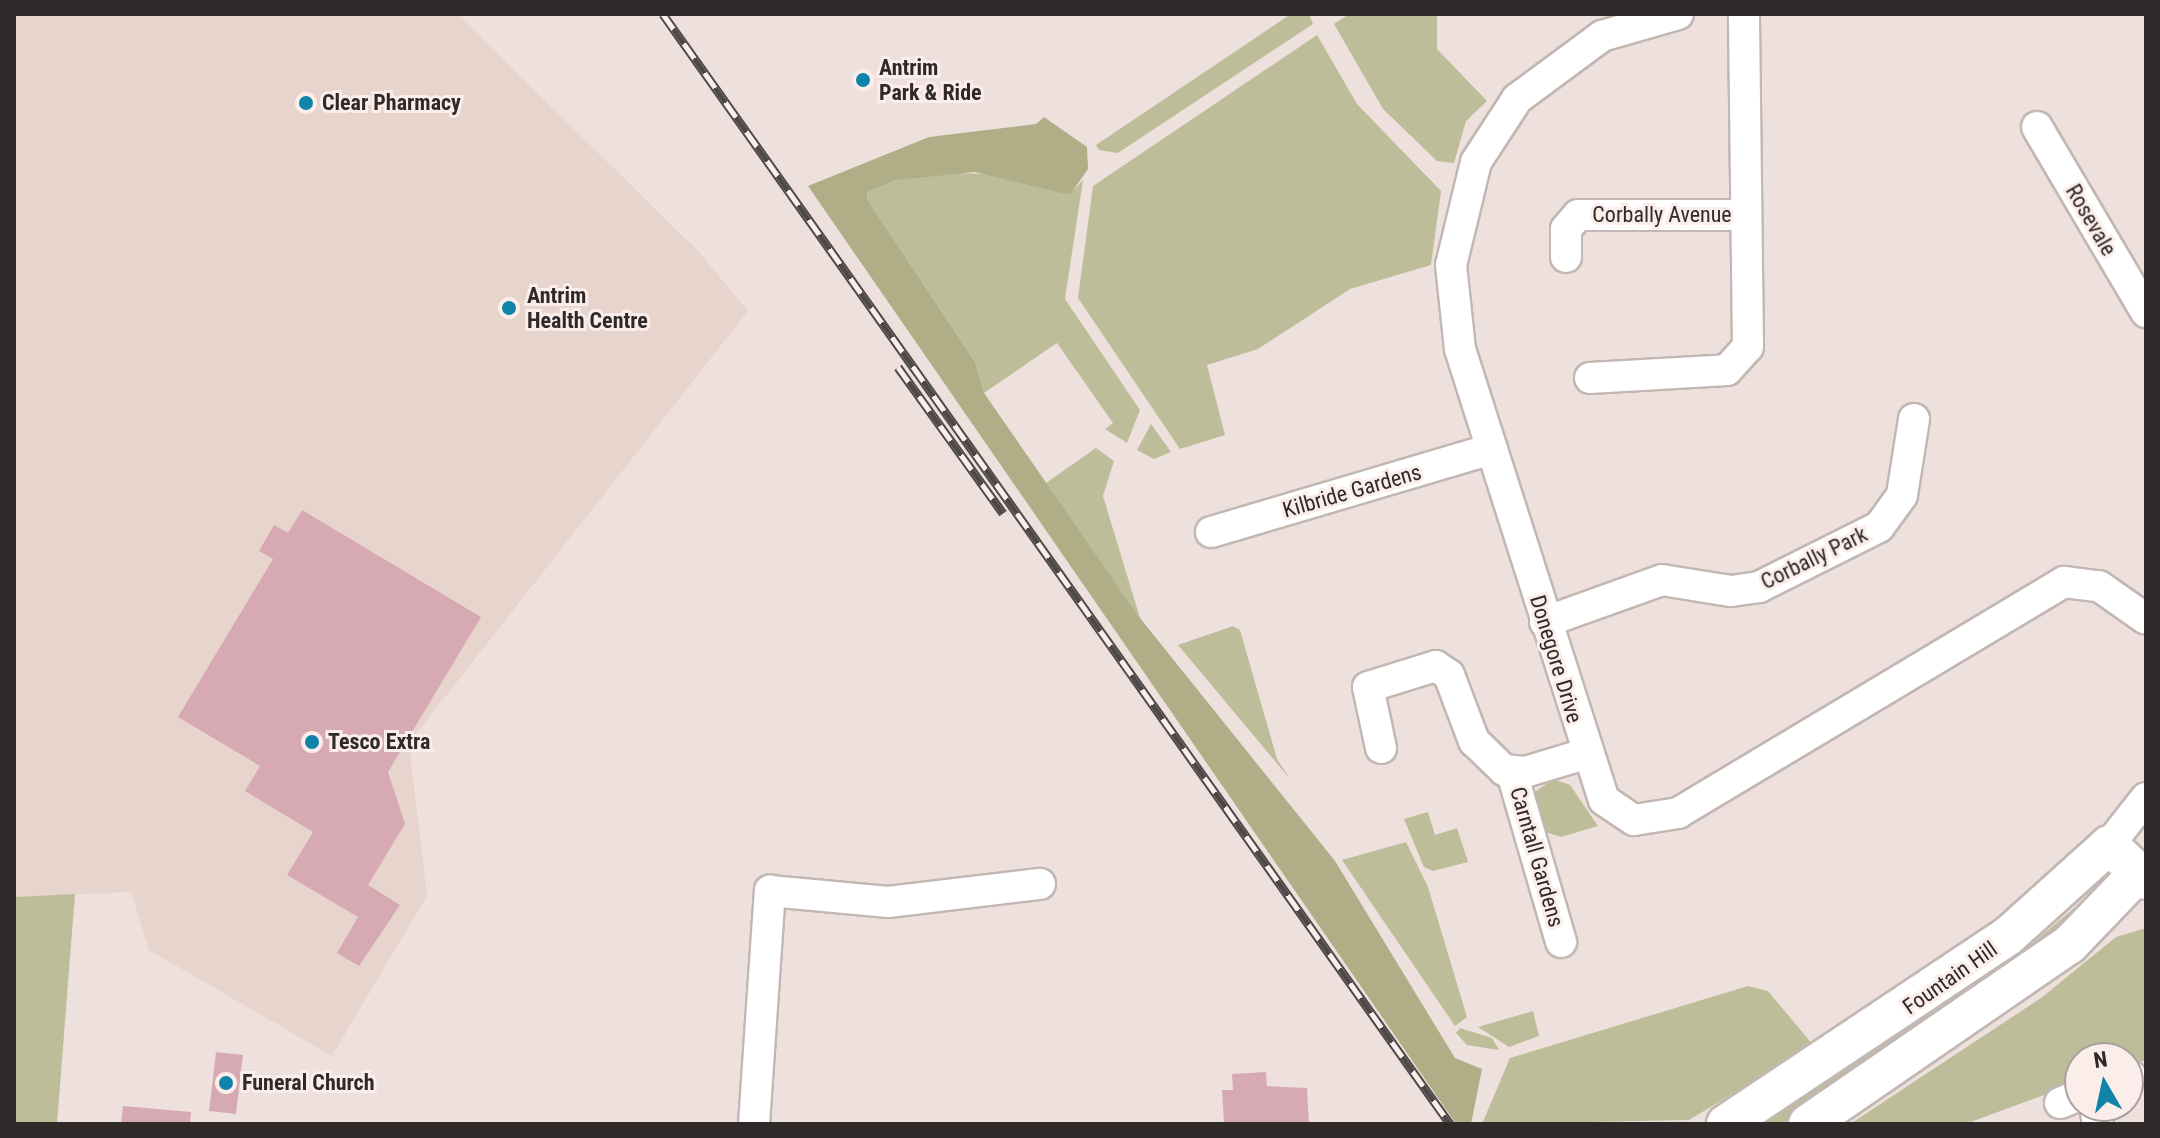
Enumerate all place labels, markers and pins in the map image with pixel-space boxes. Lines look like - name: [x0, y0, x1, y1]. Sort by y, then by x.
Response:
- place label: Antrim Park & Ride: [879, 54, 982, 106]
- marker: Antrim Park & Ride: [854, 71, 872, 89]
- place label: Clear Pharmacy: [322, 90, 461, 116]
- marker: Clear Pharmacy: [297, 94, 315, 112]
- place label: Antrim Health Centre: [527, 282, 648, 334]
- marker: Antrim Health Centre: [498, 297, 520, 319]
- place label: Tesco Extra: [328, 729, 430, 755]
- marker: Tesco Extra: [303, 733, 321, 751]
- place label: Funeral Church: [242, 1070, 375, 1096]
- marker: Funeral Church: [217, 1074, 235, 1092]

